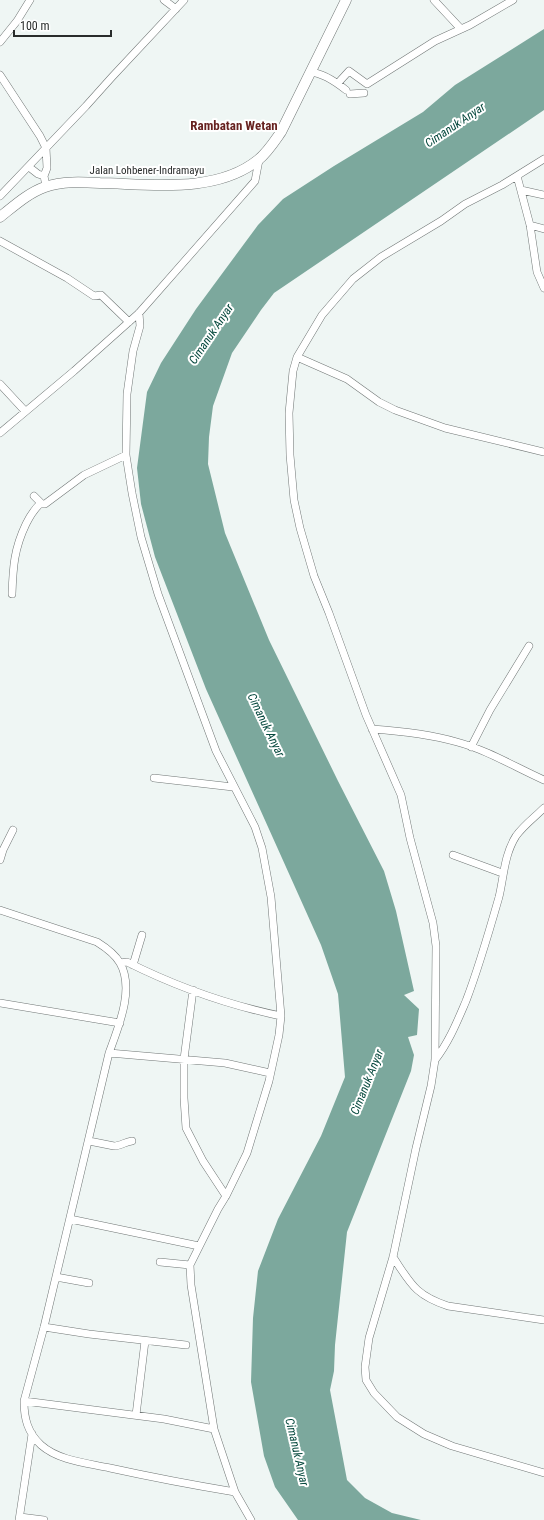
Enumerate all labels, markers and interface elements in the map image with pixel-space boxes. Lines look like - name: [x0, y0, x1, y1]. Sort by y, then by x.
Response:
- scale bar: [14, 12, 111, 38]
- text: 100 m: [20, 19, 50, 33]
- water label: Cimanuk Anyar: [422, 100, 488, 150]
- district label: Rambatan Wetan: [190, 118, 278, 133]
- street label: Jalan Lohbener-Indramayu: [90, 164, 204, 177]
- water label: Cimanuk Anyar: [186, 301, 236, 367]
- water label: Cimanuk Anyar: [245, 691, 288, 760]
- water label: Cimanuk Anyar: [348, 1047, 387, 1117]
- water label: Cimanuk Anyar: [282, 1417, 312, 1488]

